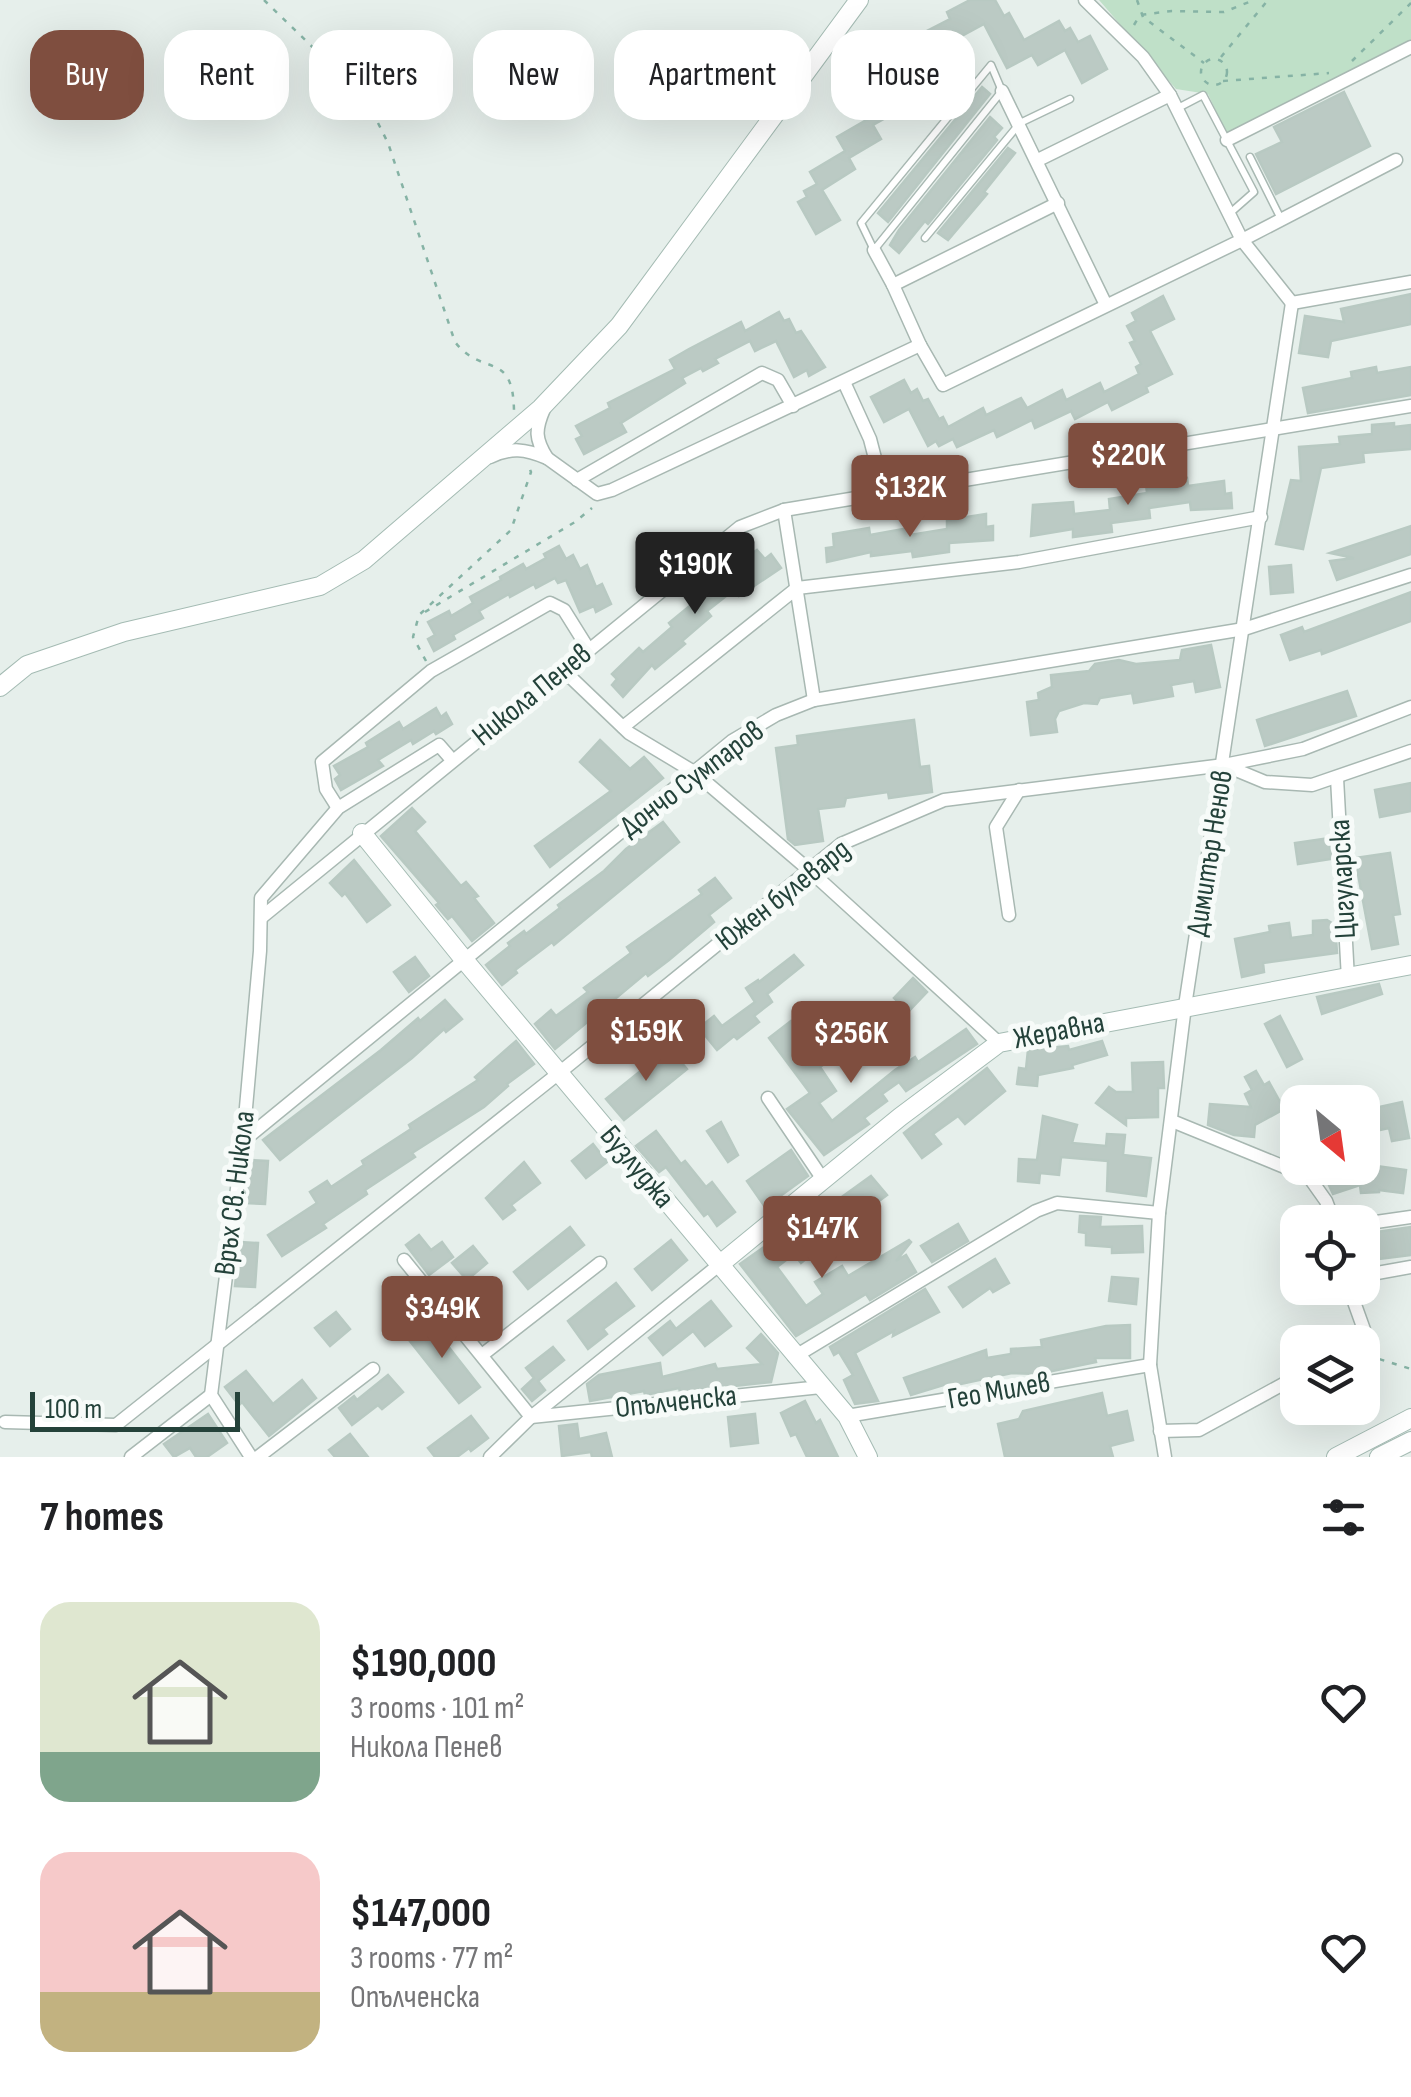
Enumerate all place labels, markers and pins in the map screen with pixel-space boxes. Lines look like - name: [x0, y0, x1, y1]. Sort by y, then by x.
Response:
- pin: $220K: [1058, 423, 1198, 508]
- pin: $132K: [840, 455, 980, 540]
- pin: $190K: [625, 532, 765, 617]
- pin: $159K: [576, 999, 716, 1084]
- pin: $256K: [781, 1001, 921, 1086]
- pin: $147K: [752, 1196, 892, 1281]
- pin: $349K: [372, 1276, 512, 1361]

